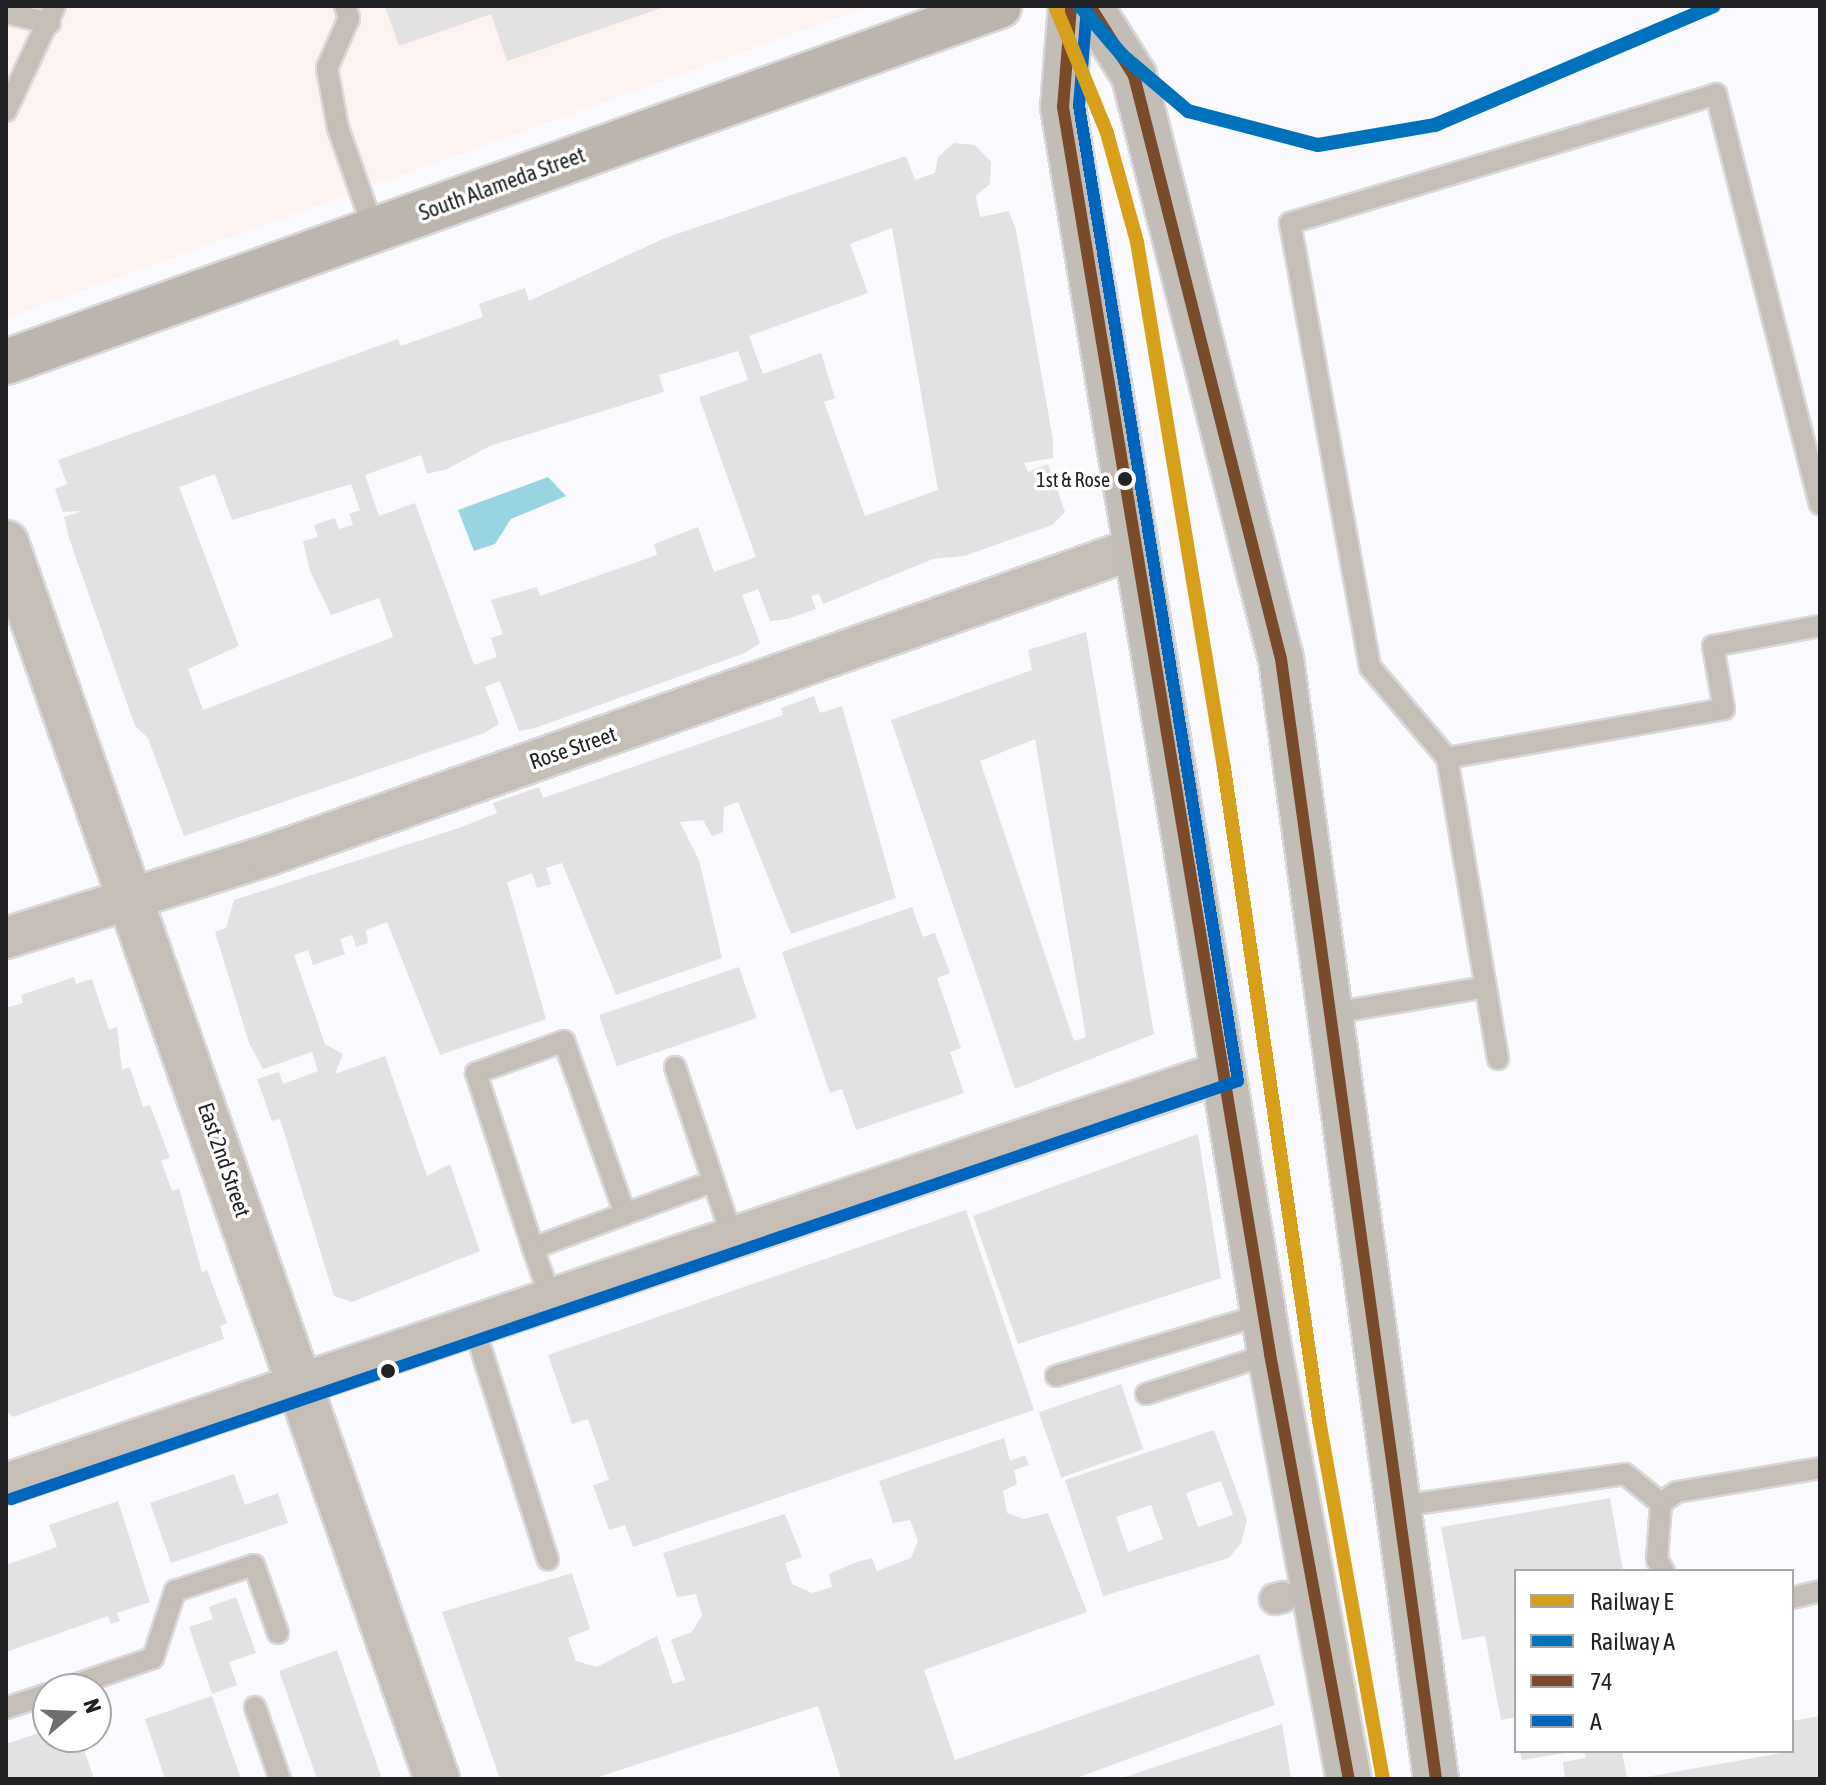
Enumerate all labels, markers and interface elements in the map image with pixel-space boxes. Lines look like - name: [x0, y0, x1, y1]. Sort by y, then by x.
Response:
- street label: South Alameda Street: [415, 142, 589, 226]
- place label: 1st & Rose: [1036, 467, 1110, 491]
- marker: 1st & Rose: [1117, 471, 1133, 487]
- street label: Rose Street: [526, 721, 620, 775]
- street label: East 2nd Street: [192, 1099, 256, 1221]
- unlabelled marker: [380, 1363, 396, 1379]
- legend: [1514, 1569, 1794, 1753]
- text: Railway E: [1590, 1588, 1673, 1615]
- text: Railway A: [1590, 1628, 1675, 1655]
- text: 74: [1590, 1668, 1613, 1695]
- north arrow: [32, 1673, 112, 1753]
- text: N: [78, 1695, 107, 1716]
- text: A: [1590, 1708, 1602, 1735]

